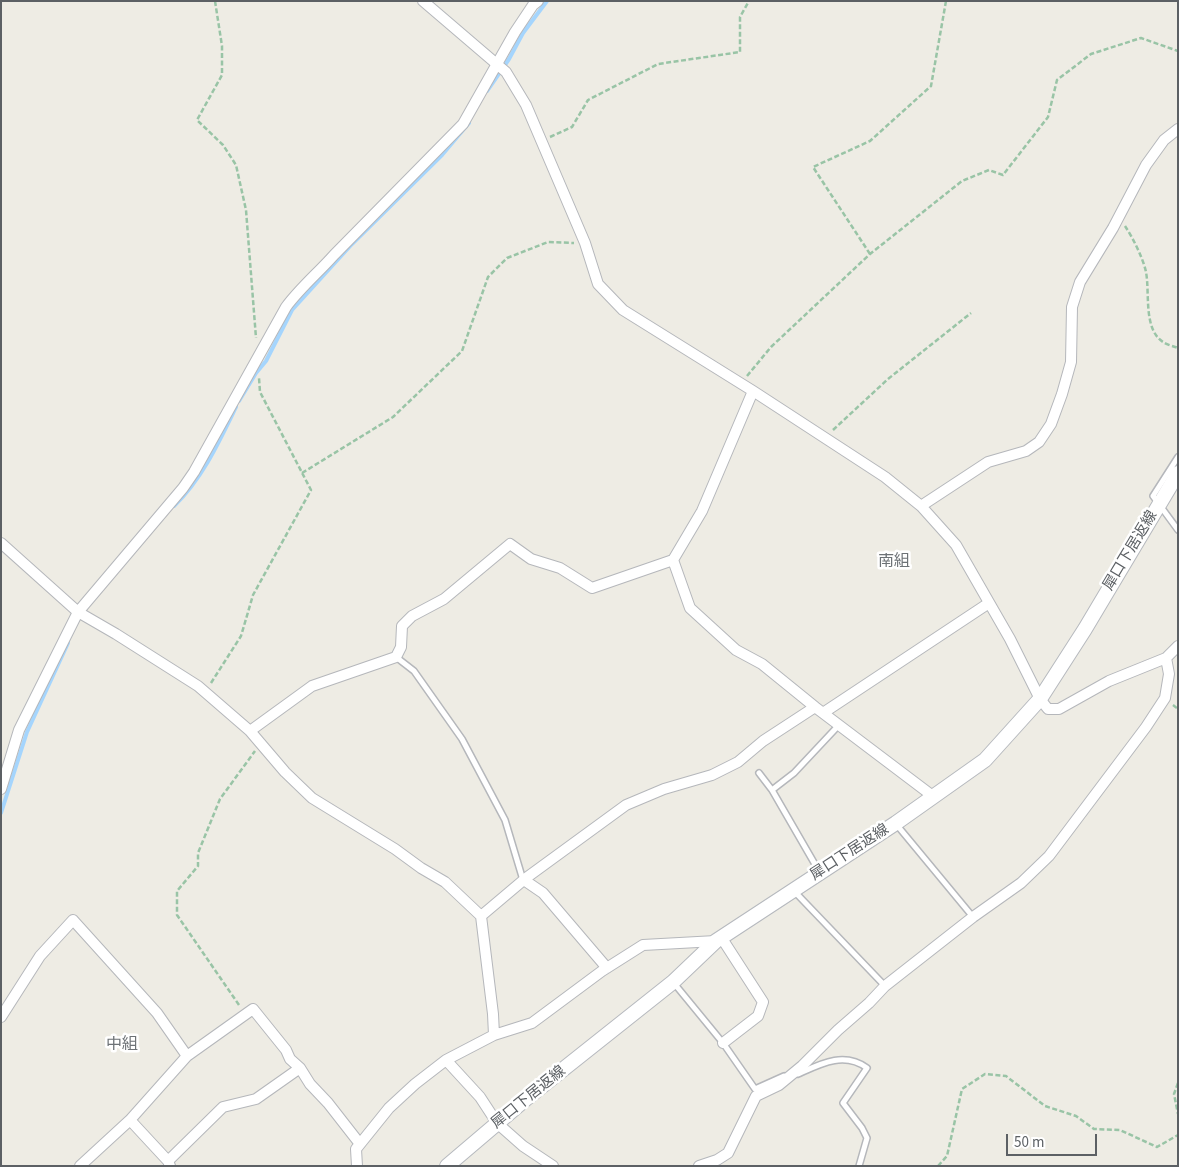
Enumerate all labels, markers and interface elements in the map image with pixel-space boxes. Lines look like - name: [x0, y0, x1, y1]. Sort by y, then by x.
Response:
- street label: 犀口下居返線: [1100, 508, 1162, 594]
- district label: 南組: [878, 552, 910, 572]
- street label: 犀口下居返線: [807, 821, 893, 885]
- district label: 中組: [106, 1035, 138, 1055]
- street label: 犀口下居返線: [488, 1063, 570, 1133]
- scale bar: [1009, 1124, 1100, 1156]
- text: 50 m: [1014, 1132, 1044, 1153]

